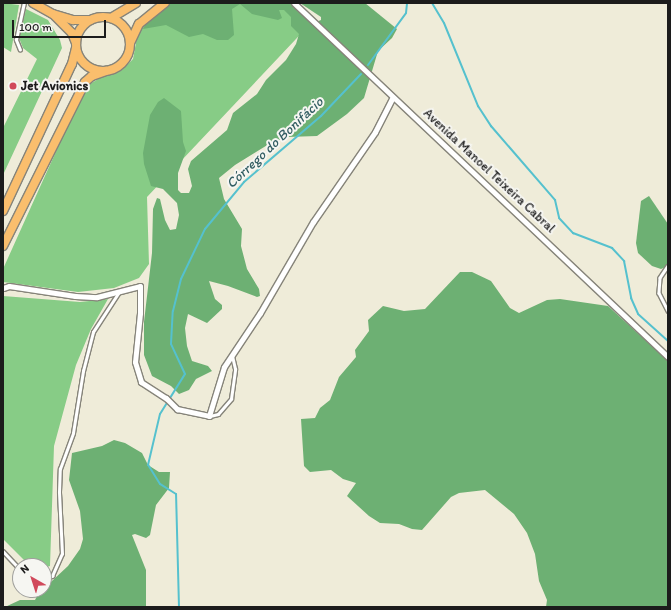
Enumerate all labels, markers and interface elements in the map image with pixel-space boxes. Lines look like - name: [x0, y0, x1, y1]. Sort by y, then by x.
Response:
- scale bar: [14, 12, 108, 38]
- text: 100 m: [19, 20, 52, 34]
- place label: Jet Avionics: [21, 78, 88, 94]
- marker: Jet Avionics: [8, 81, 18, 91]
- water label: Córrego do Bonifácio: [223, 94, 327, 192]
- street label: Avenida Manoel Teixeira Cabral: [420, 106, 558, 236]
- north arrow: [12, 558, 52, 598]
- text: N: [18, 562, 32, 576]

